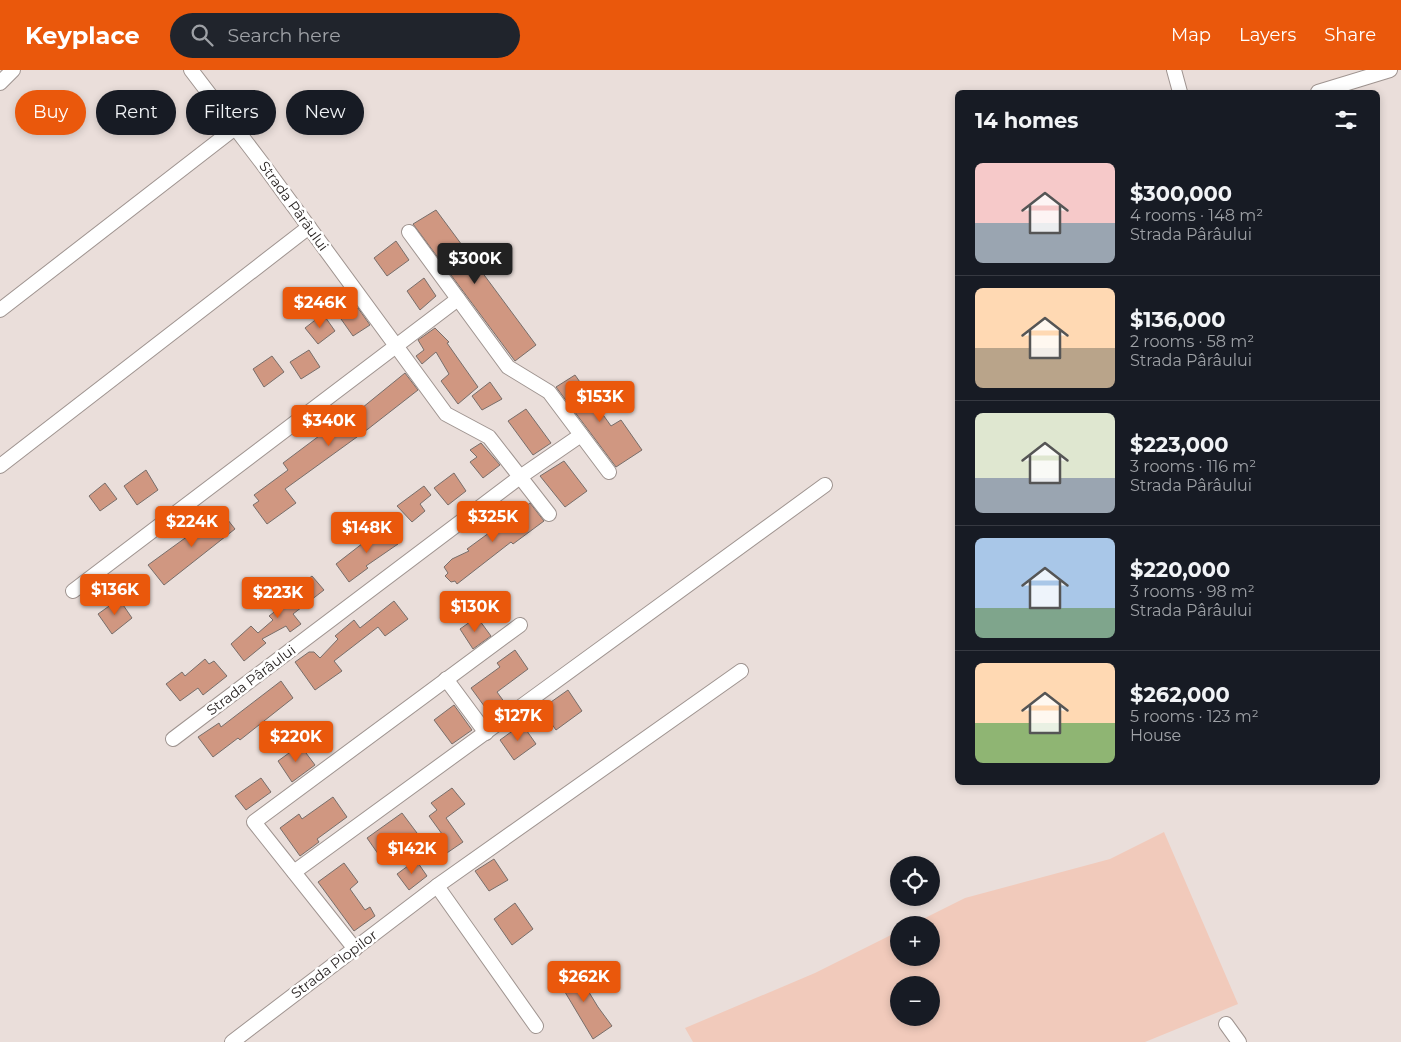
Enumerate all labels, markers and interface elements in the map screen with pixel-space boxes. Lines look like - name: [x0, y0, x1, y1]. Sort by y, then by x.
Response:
- search box: [170, 13, 520, 58]
- text: Keyplace: [25, 21, 140, 50]
- icon: search: [188, 21, 216, 49]
- text: Search here: [228, 24, 341, 47]
- text: Map: [1171, 24, 1211, 46]
- text: Layers: [1239, 24, 1296, 46]
- text: Share: [1324, 24, 1376, 46]
- chip: Buy: [15, 90, 86, 135]
- chip: Rent: [96, 90, 176, 135]
- chip: Filters: [186, 90, 276, 135]
- chip: New: [286, 90, 364, 135]
- icon: filters: [1332, 106, 1360, 134]
- text: 14 homes: [975, 108, 1079, 133]
- street label: Strada Pârâului: [255, 158, 333, 254]
- text: $300,000: [1130, 181, 1232, 206]
- icon: home: [1015, 183, 1075, 243]
- text: 4 rooms · 148 m²: [1130, 206, 1263, 225]
- text: Strada Pârâului: [1130, 225, 1252, 244]
- pin: $300K: [440, 242, 510, 285]
- text: $300K: [448, 249, 502, 268]
- pin: $246K: [285, 286, 355, 329]
- text: $246K: [294, 293, 346, 312]
- text: $136,000: [1130, 307, 1225, 332]
- icon: home: [1015, 308, 1075, 368]
- text: 2 rooms · 58 m²: [1130, 332, 1254, 351]
- text: Strada Pârâului: [1130, 351, 1252, 370]
- pin: $153K: [565, 380, 635, 423]
- text: $153K: [576, 387, 624, 406]
- pin: $340K: [294, 404, 364, 447]
- text: $340K: [302, 411, 356, 430]
- text: $223,000: [1130, 432, 1229, 457]
- icon: home: [1015, 433, 1075, 493]
- text: 3 rooms · 116 m²: [1130, 457, 1256, 476]
- text: Strada Pârâului: [1130, 476, 1252, 495]
- pin: $325K: [458, 500, 528, 543]
- pin: $224K: [157, 506, 227, 548]
- text: $325K: [468, 507, 518, 526]
- text: $224K: [166, 512, 218, 531]
- pin: $148K: [332, 512, 402, 554]
- text: $148K: [342, 518, 392, 537]
- text: $220,000: [1130, 557, 1230, 582]
- icon: home: [1015, 558, 1075, 618]
- pin: $136K: [80, 574, 150, 616]
- pin: $223K: [243, 576, 313, 619]
- text: $136K: [91, 580, 139, 599]
- text: 3 rooms · 98 m²: [1130, 582, 1255, 601]
- text: $223K: [253, 583, 303, 602]
- pin: $130K: [440, 590, 510, 633]
- text: $130K: [451, 597, 499, 616]
- text: Strada Pârâului: [1130, 601, 1252, 620]
- street label: Strada Pârâului: [203, 641, 299, 719]
- text: $262,000: [1130, 682, 1230, 707]
- icon: home: [1015, 683, 1075, 743]
- pin: $127K: [483, 700, 553, 742]
- text: $127K: [494, 706, 542, 725]
- text: 5 rooms · 123 m²: [1130, 707, 1259, 726]
- pin: $220K: [261, 720, 331, 763]
- text: House: [1130, 726, 1181, 745]
- text: $220K: [270, 727, 322, 746]
- pin: $142K: [377, 832, 447, 875]
- text: $142K: [388, 839, 436, 858]
- map controls: [890, 856, 940, 1026]
- button: locate: [890, 856, 940, 906]
- button: +: [890, 916, 940, 966]
- street label: Strada Plopilor: [287, 926, 381, 1002]
- pin: $262K: [549, 960, 619, 1003]
- text: $262K: [558, 967, 610, 986]
- button: −: [890, 976, 940, 1026]

